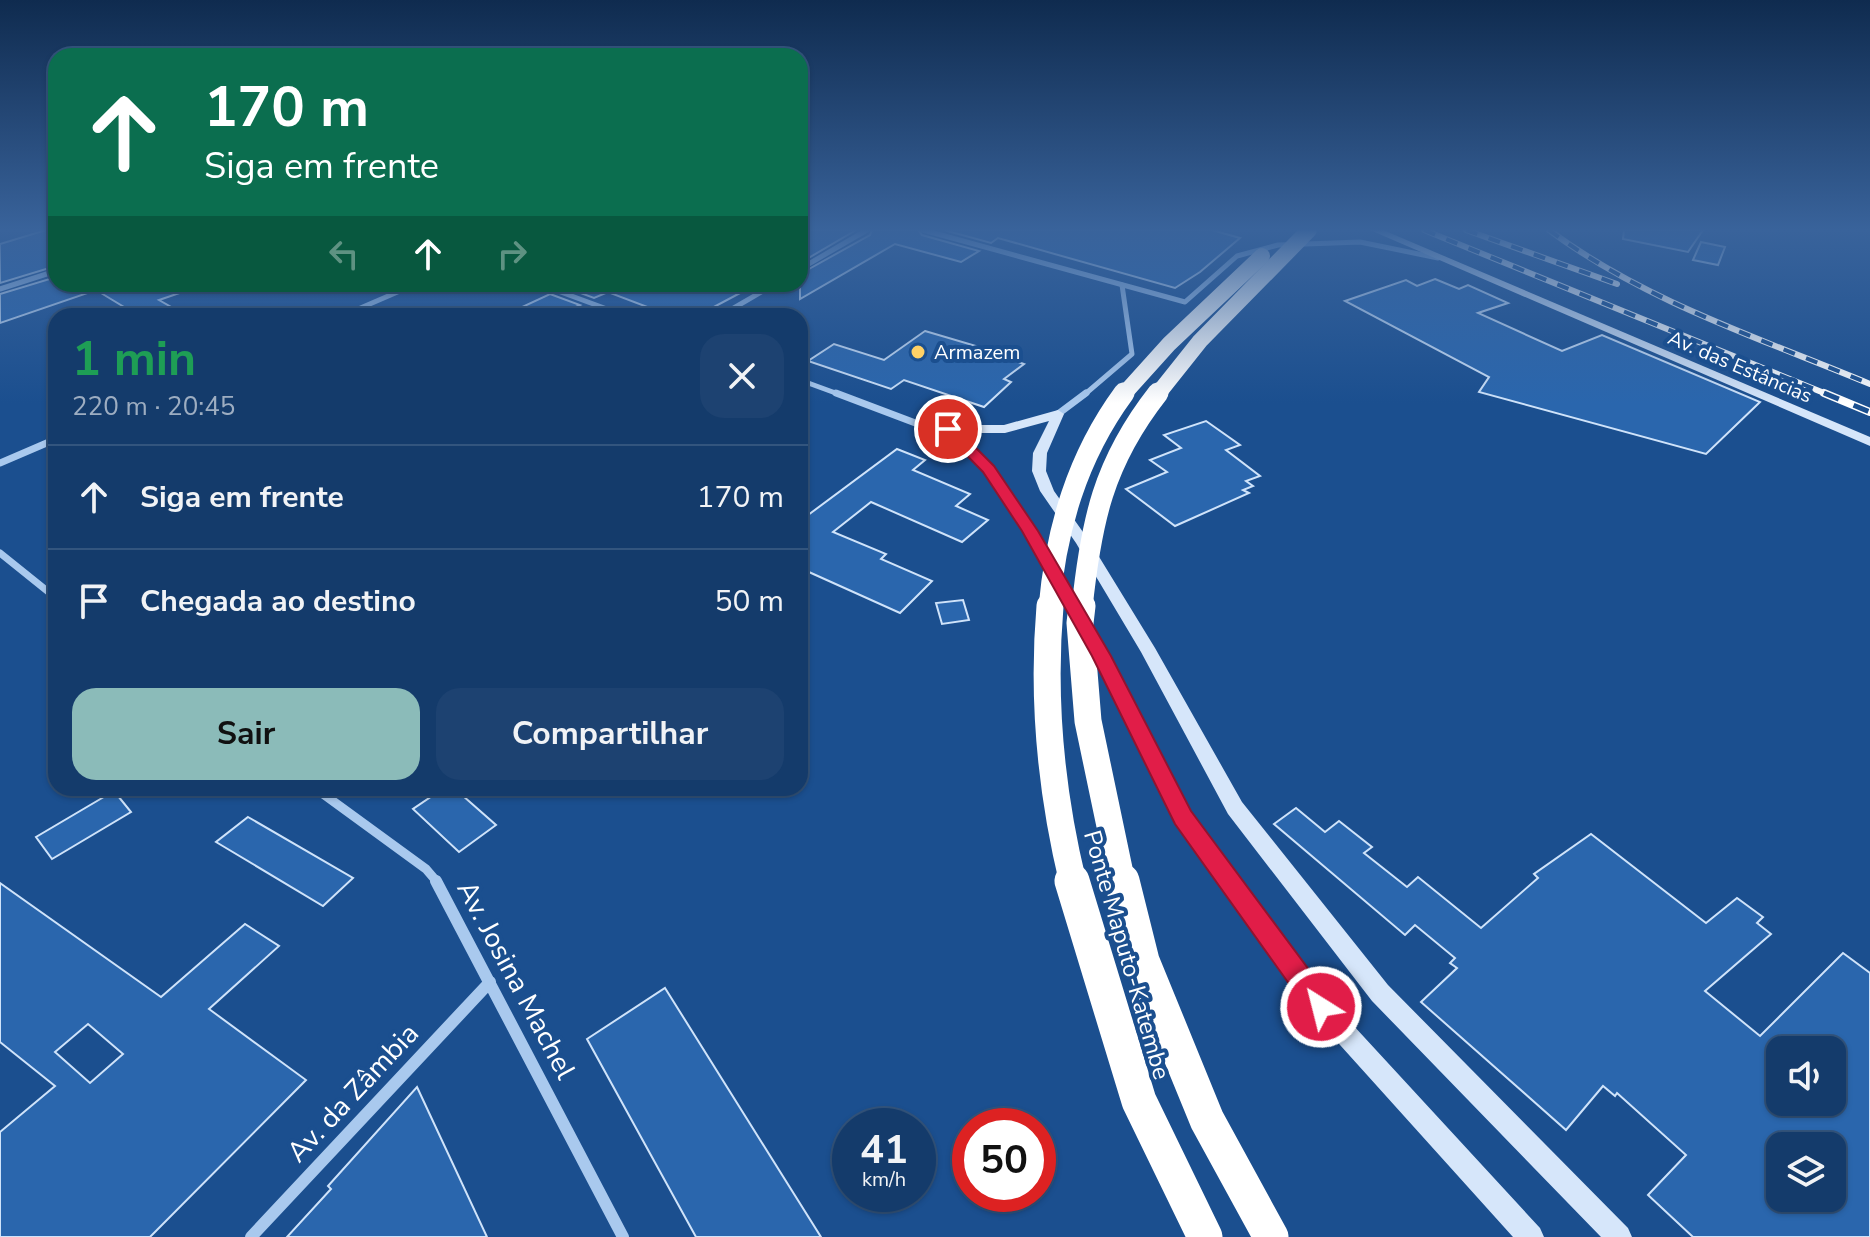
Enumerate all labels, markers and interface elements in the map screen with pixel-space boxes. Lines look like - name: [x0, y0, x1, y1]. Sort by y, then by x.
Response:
- text: 170 m: [204, 69, 369, 146]
- icon: ahead: [72, 80, 176, 184]
- text: Siga em frente: [204, 142, 439, 191]
- icon: left: [322, 232, 366, 276]
- icon: ahead: [406, 232, 450, 276]
- icon: right: [490, 232, 534, 276]
- street label: Av. das Estâncias: [1664, 324, 1816, 410]
- text: 1 min: [72, 326, 196, 392]
- button: close: [700, 334, 784, 418]
- place label: Armazem: [934, 339, 1020, 366]
- marker: Armazem: [909, 343, 927, 361]
- text: 220 m · 20:45: [72, 389, 235, 424]
- pin: [914, 395, 982, 463]
- icon: arrive: [926, 407, 970, 451]
- icon: ahead: [72, 475, 116, 519]
- text: Siga em frente: [140, 477, 344, 518]
- text: 170 m: [697, 477, 784, 518]
- icon: arrive: [72, 579, 116, 623]
- text: Chegada ao destino: [140, 581, 416, 622]
- text: 50 m: [715, 581, 784, 622]
- button: Sair: [72, 688, 420, 780]
- button: Compartilhar: [436, 688, 784, 780]
- street label: Ponte Maputo-Katembe: [1076, 827, 1178, 1083]
- street label: Av. Josina Machel: [448, 874, 585, 1087]
- position arrow: [1279, 965, 1363, 1049]
- street label: Av. da Zâmbia: [279, 1015, 427, 1171]
- map controls: [1766, 1036, 1846, 1212]
- button: sound: [1766, 1036, 1846, 1116]
- speed limit sign: 50: [952, 1108, 1056, 1212]
- text: 41: [860, 1123, 908, 1177]
- button: layers: [1766, 1132, 1846, 1212]
- text: km/h: [862, 1166, 906, 1193]

